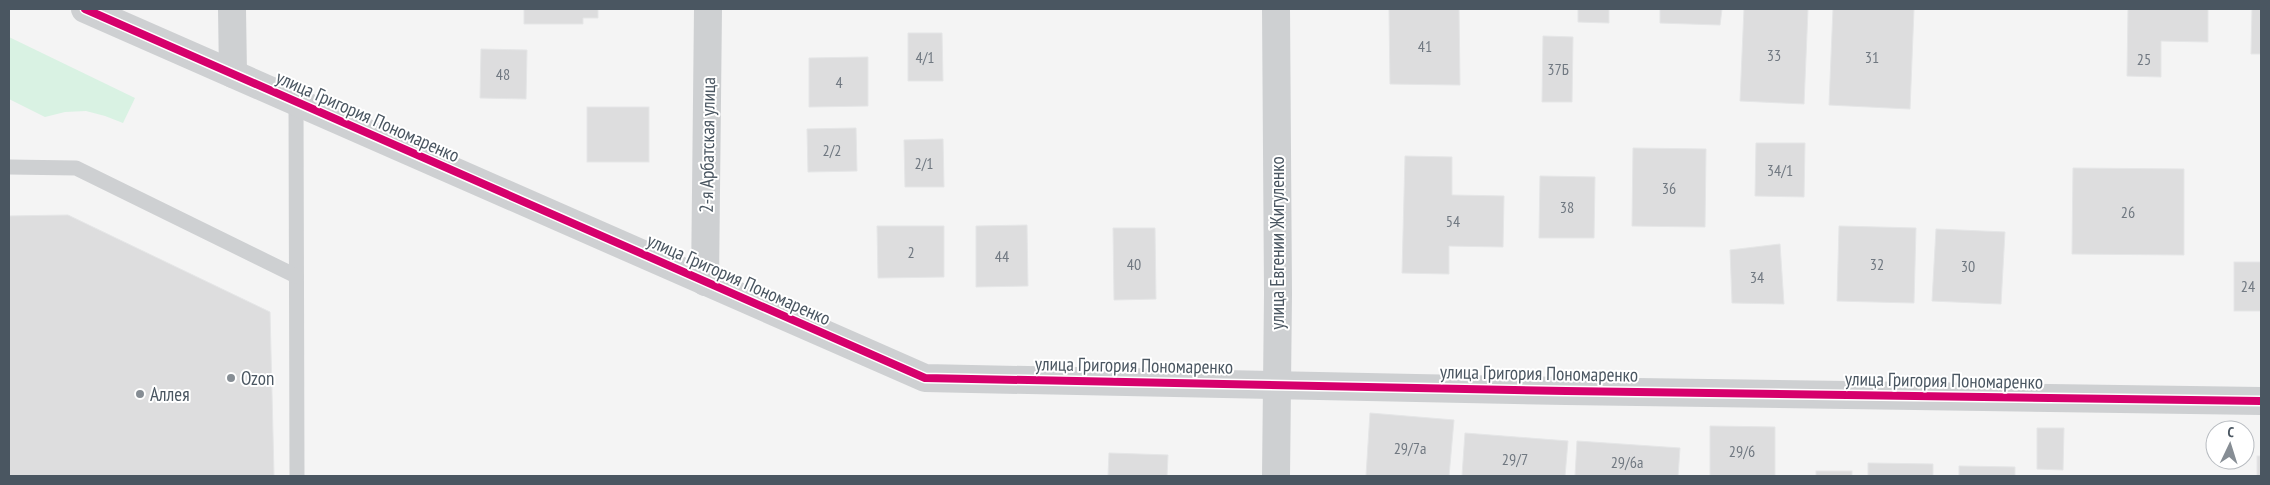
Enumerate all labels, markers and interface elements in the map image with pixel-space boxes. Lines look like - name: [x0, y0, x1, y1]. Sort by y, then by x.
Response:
- house number: 41: [1418, 36, 1432, 56]
- house number: 33: [1767, 45, 1781, 65]
- house number: 4/1: [915, 47, 935, 67]
- house number: 31: [1865, 47, 1879, 67]
- house number: 25: [2137, 49, 2151, 69]
- house number: 37Б: [1547, 59, 1569, 79]
- house number: 48: [496, 64, 510, 84]
- street label: улица Григория Пономаренко: [273, 65, 463, 167]
- house number: 4: [835, 72, 843, 92]
- street label: 2-я Арбатская улица: [694, 77, 720, 213]
- house number: 2/2: [822, 140, 842, 160]
- house number: 2/1: [914, 153, 934, 173]
- street label: улица Евгении Жигуленко: [1265, 156, 1289, 330]
- house number: 34/1: [1767, 160, 1793, 180]
- house number: 36: [1662, 178, 1676, 198]
- house number: 38: [1560, 197, 1574, 217]
- house number: 26: [2121, 202, 2135, 222]
- house number: 54: [1446, 211, 1460, 231]
- street label: улица Григория Пономаренко: [644, 228, 834, 330]
- house number: 2: [907, 242, 915, 262]
- house number: 44: [995, 246, 1009, 266]
- house number: 40: [1127, 254, 1141, 274]
- house number: 32: [1870, 254, 1884, 274]
- house number: 30: [1961, 256, 1975, 276]
- house number: 34: [1750, 267, 1764, 287]
- house number: 24: [2241, 276, 2255, 296]
- street label: улица Григория Пономаренко: [1035, 351, 1233, 379]
- street label: улица Григория Пономаренко: [1440, 359, 1638, 387]
- place label: Ozon: [241, 366, 274, 390]
- street label: улица Григория Пономаренко: [1845, 366, 2043, 394]
- marker: Ozon: [225, 372, 237, 384]
- place label: Аллея: [150, 382, 190, 406]
- marker: Аллея: [134, 388, 146, 400]
- north arrow: [2205, 420, 2255, 470]
- text: С: [2227, 423, 2235, 441]
- house number: 29/7а: [1394, 438, 1426, 458]
- house number: 29/6: [1729, 441, 1755, 461]
- house number: 29/7: [1502, 449, 1528, 469]
- house number: 29/6а: [1611, 452, 1643, 472]

